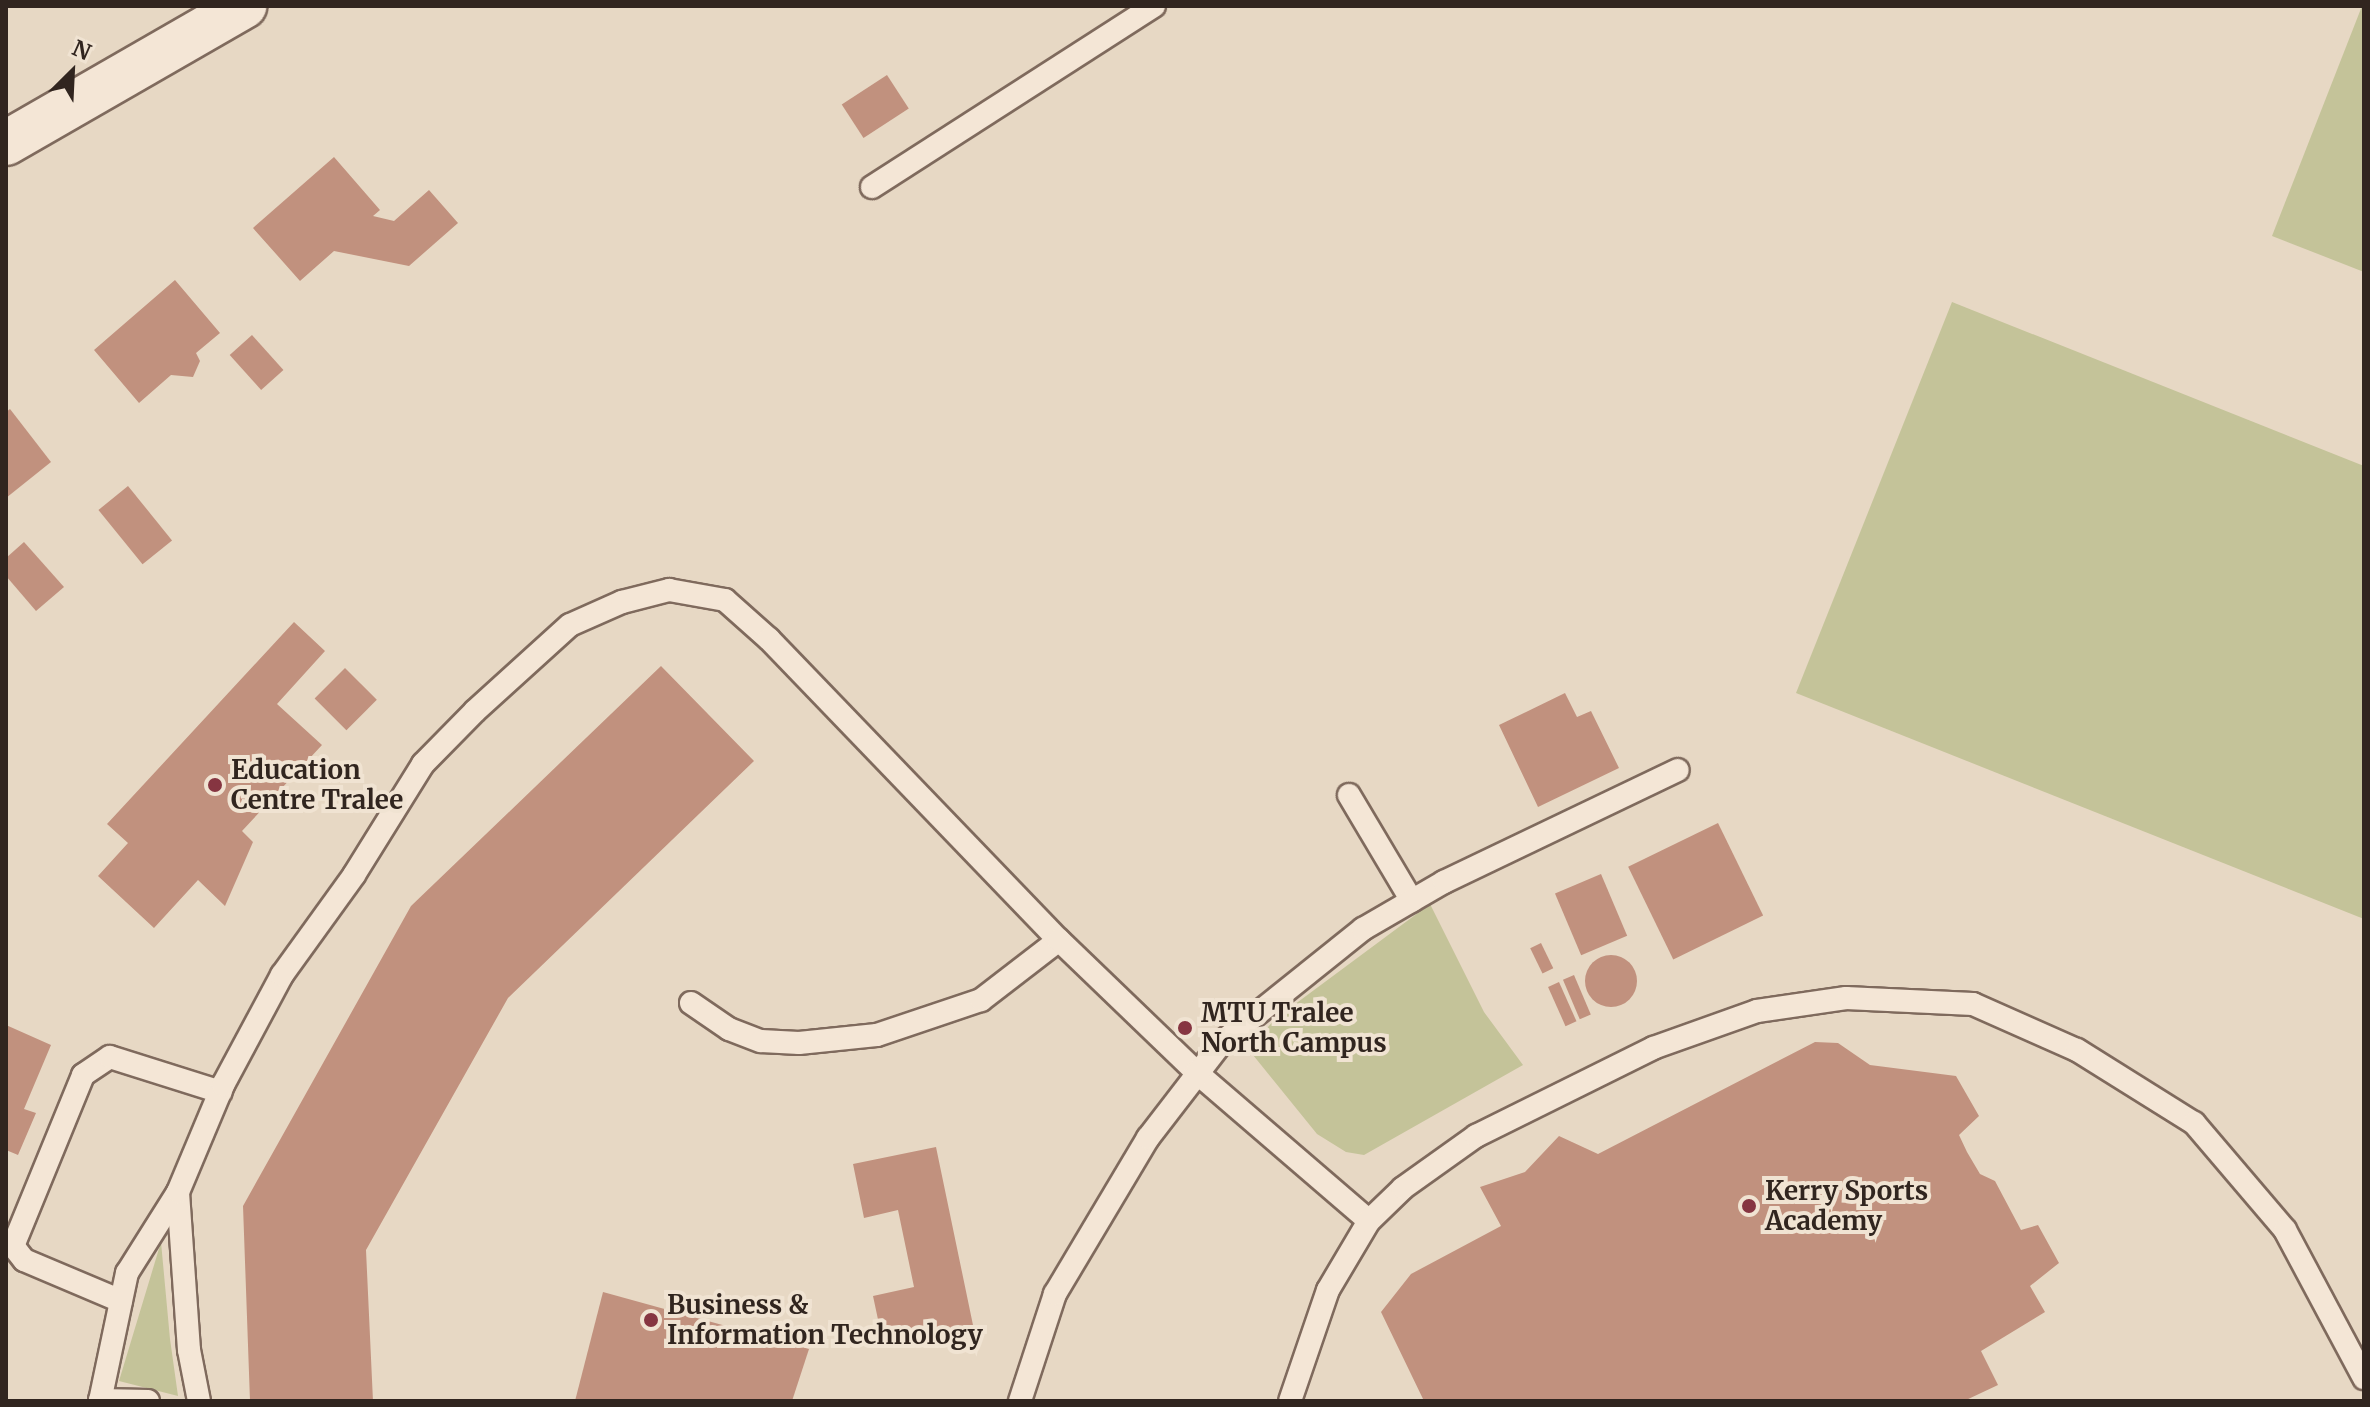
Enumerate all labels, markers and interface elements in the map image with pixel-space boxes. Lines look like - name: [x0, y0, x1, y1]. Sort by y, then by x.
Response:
- north arrow: [32, 32, 112, 112]
- text: N: [68, 34, 95, 66]
- place label: Education Centre Tralee: [231, 754, 403, 816]
- marker: Education Centre Tralee: [206, 776, 224, 794]
- place label: MTU Tralee North Campus: [1201, 997, 1387, 1058]
- marker: MTU Tralee North Campus: [1176, 1019, 1194, 1037]
- place label: Kerry Sports Academy: [1765, 1175, 1928, 1236]
- marker: Kerry Sports Academy: [1740, 1197, 1758, 1215]
- place label: Business & Information Technology: [667, 1289, 983, 1350]
- marker: Business & Information Technology: [642, 1311, 660, 1329]

